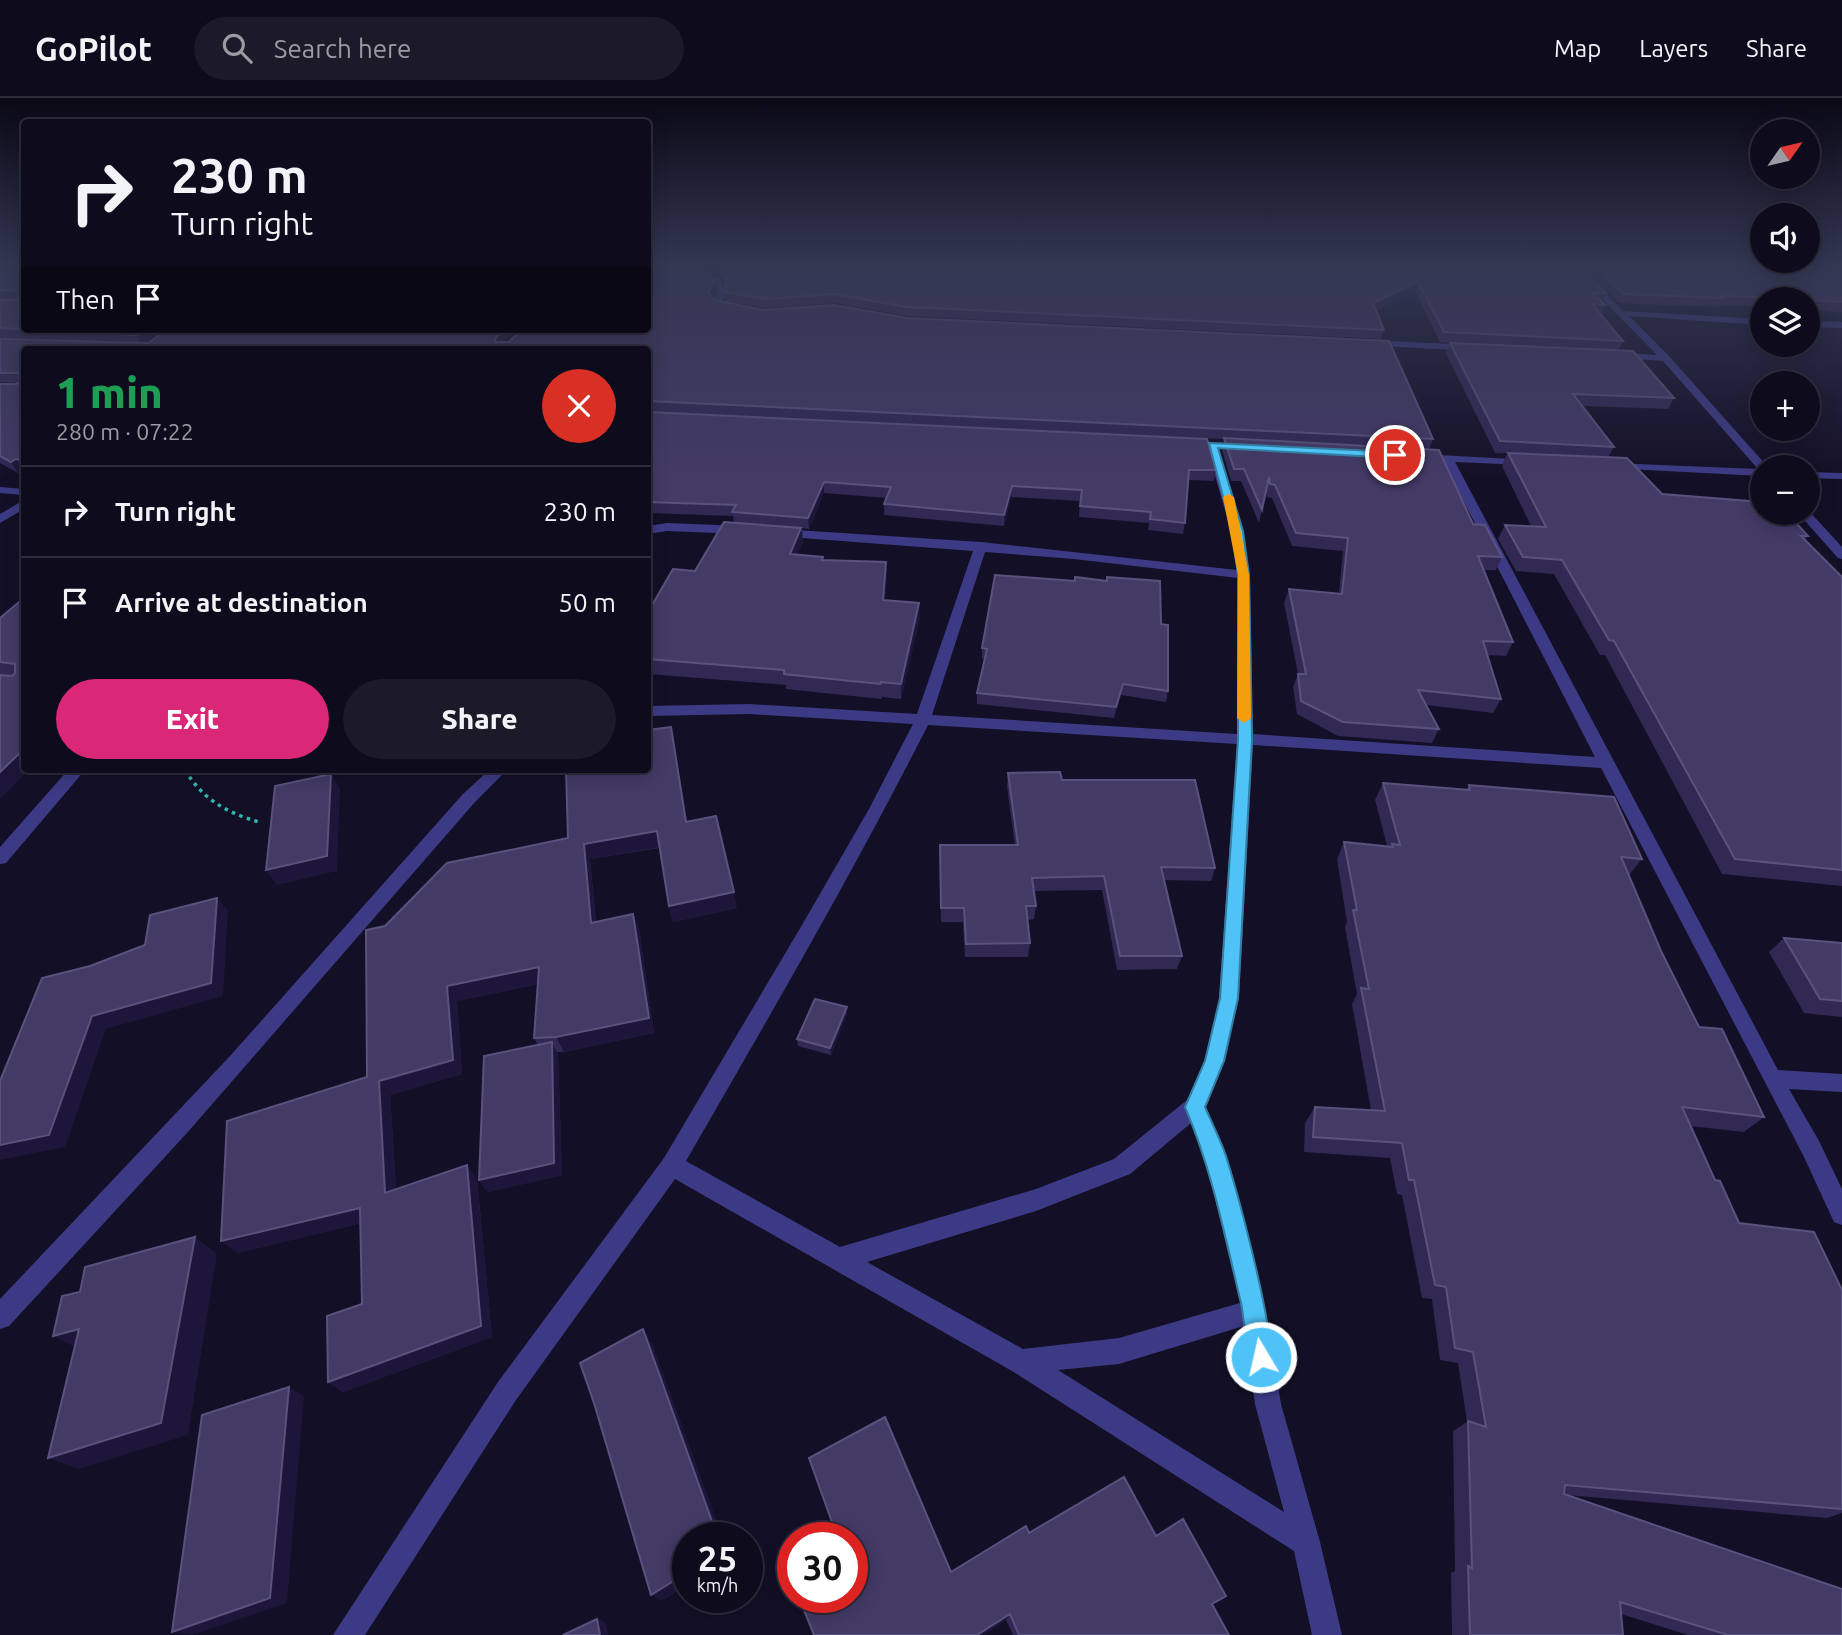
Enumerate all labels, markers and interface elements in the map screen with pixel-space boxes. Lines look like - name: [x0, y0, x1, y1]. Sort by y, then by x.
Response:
- search box: [194, 17, 684, 80]
- icon: search: [218, 29, 256, 67]
- text: GoPilot: [35, 30, 152, 67]
- text: Search here: [274, 34, 411, 63]
- text: Map: [1554, 35, 1601, 62]
- text: Layers: [1639, 35, 1708, 62]
- text: Share: [1746, 35, 1807, 62]
- north arrow: [1750, 119, 1820, 189]
- map controls: [1750, 119, 1820, 525]
- icon: right: [56, 147, 147, 238]
- text: 230 m: [171, 147, 308, 202]
- button: sound: [1750, 203, 1820, 273]
- text: Turn right: [171, 205, 313, 241]
- icon: arrive: [129, 280, 167, 318]
- text: Then: [56, 285, 115, 314]
- button: layers: [1750, 287, 1820, 357]
- text: 1 min: [56, 369, 163, 416]
- button: close: [542, 369, 616, 443]
- button: +: [1750, 371, 1820, 441]
- text: 280 m · 07:22: [56, 419, 194, 444]
- pin: [1365, 425, 1425, 485]
- icon: arrive: [1376, 436, 1414, 474]
- button: −: [1750, 455, 1820, 525]
- icon: right: [56, 493, 94, 531]
- text: Turn right: [115, 497, 236, 526]
- text: 230 m: [544, 497, 616, 526]
- icon: arrive: [56, 584, 94, 622]
- text: Arrive at destination: [115, 588, 368, 617]
- text: 50 m: [558, 588, 616, 617]
- button: Exit: [56, 679, 329, 759]
- button: Share: [343, 679, 616, 759]
- position arrow: [1224, 1320, 1298, 1394]
- speed limit sign: 30: [777, 1522, 868, 1613]
- text: 25: [698, 1538, 737, 1578]
- text: km/h: [697, 1575, 738, 1595]

